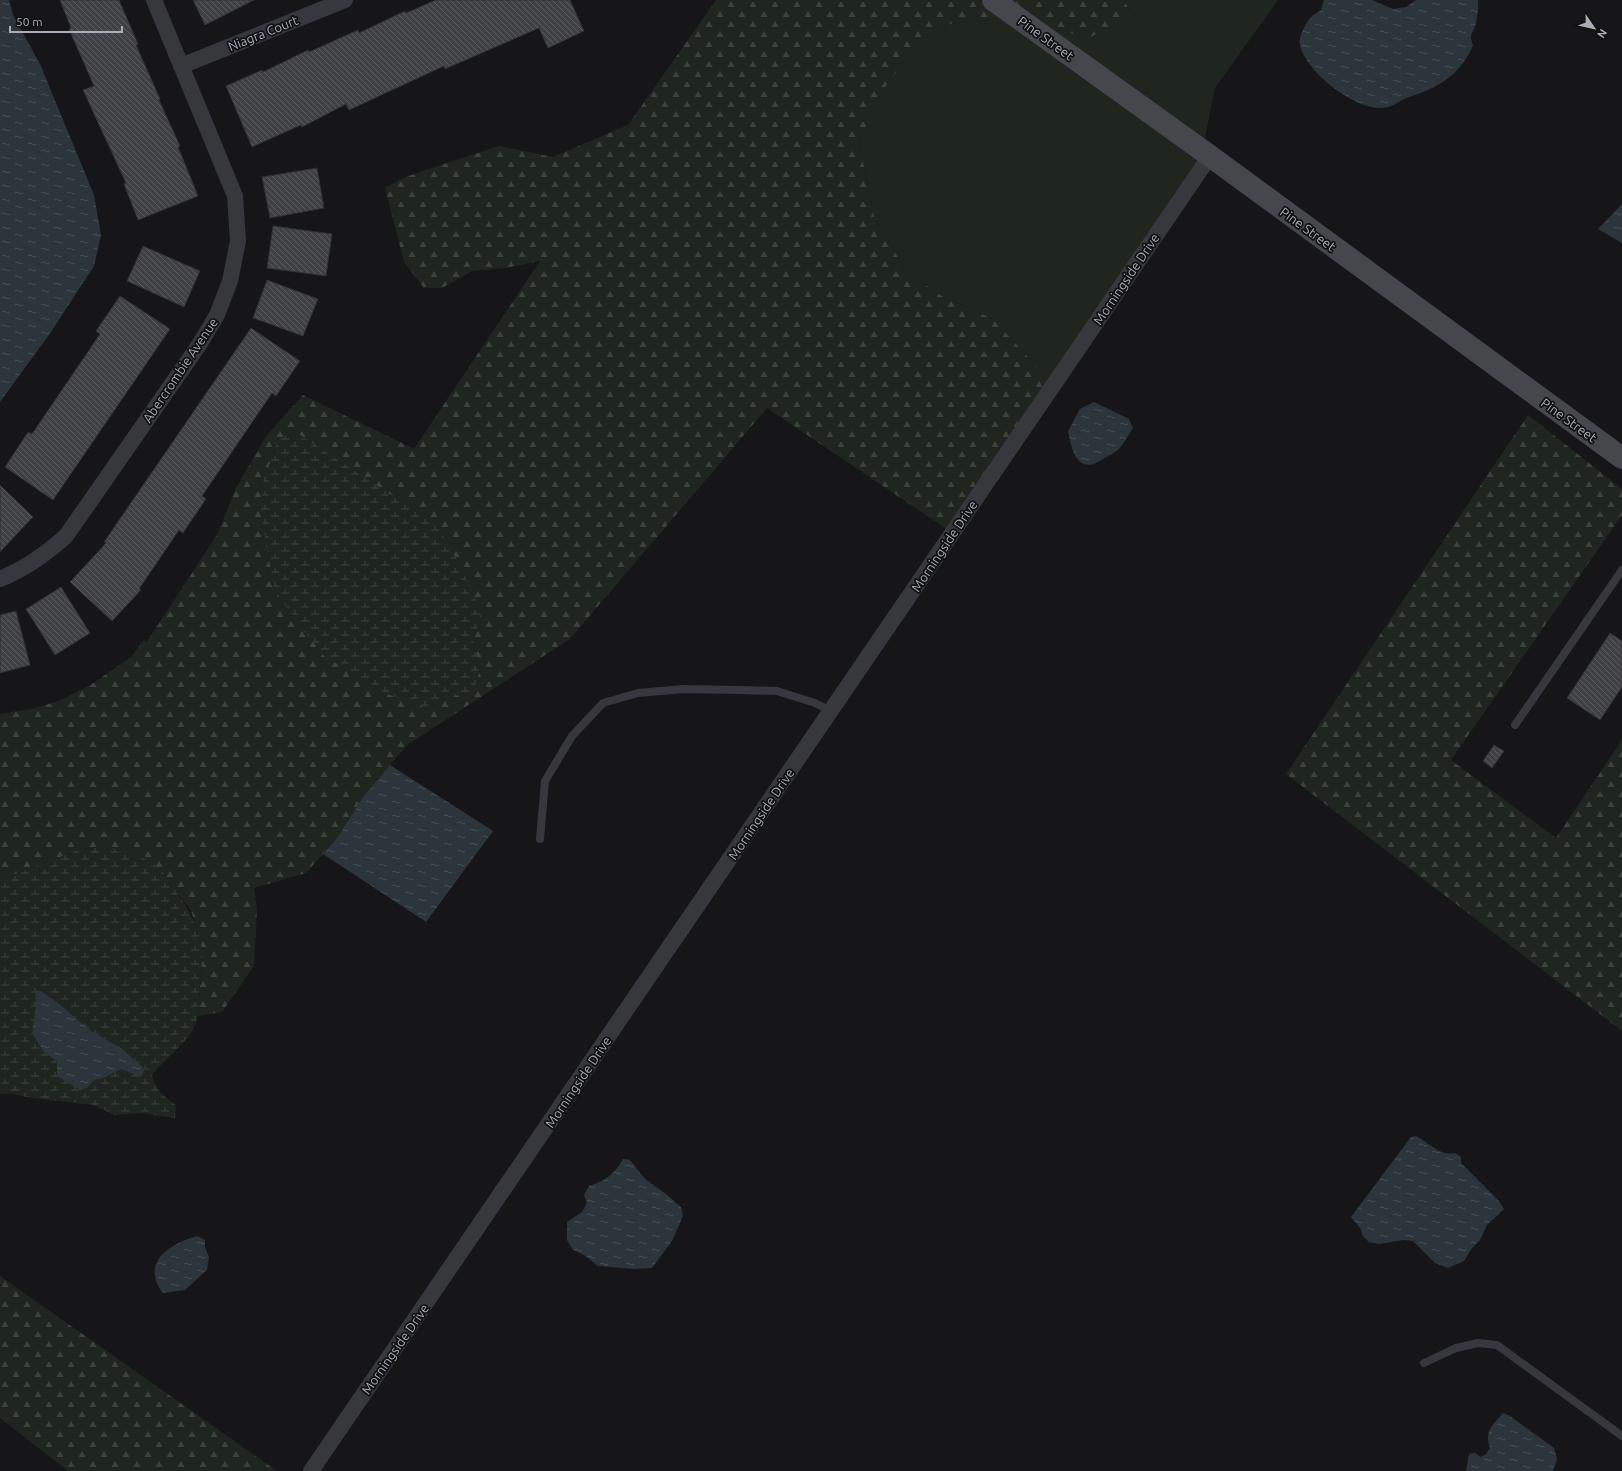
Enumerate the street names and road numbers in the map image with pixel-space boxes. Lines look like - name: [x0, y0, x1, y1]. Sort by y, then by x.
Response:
- street label: Niagra Court: [226, 13, 300, 53]
- street label: Pine Street: [1016, 13, 1076, 63]
- street label: Pine Street: [1278, 204, 1338, 254]
- street label: Morningside Drive: [1090, 231, 1162, 327]
- street label: Abercrombie Avenue: [140, 315, 220, 425]
- street label: Pine Street: [1539, 395, 1599, 445]
- street label: Morningside Drive: [908, 498, 980, 594]
- street label: Morningside Drive: [725, 766, 797, 862]
- street label: Morningside Drive: [542, 1034, 614, 1130]
- street label: Morningside Drive: [359, 1301, 431, 1397]

